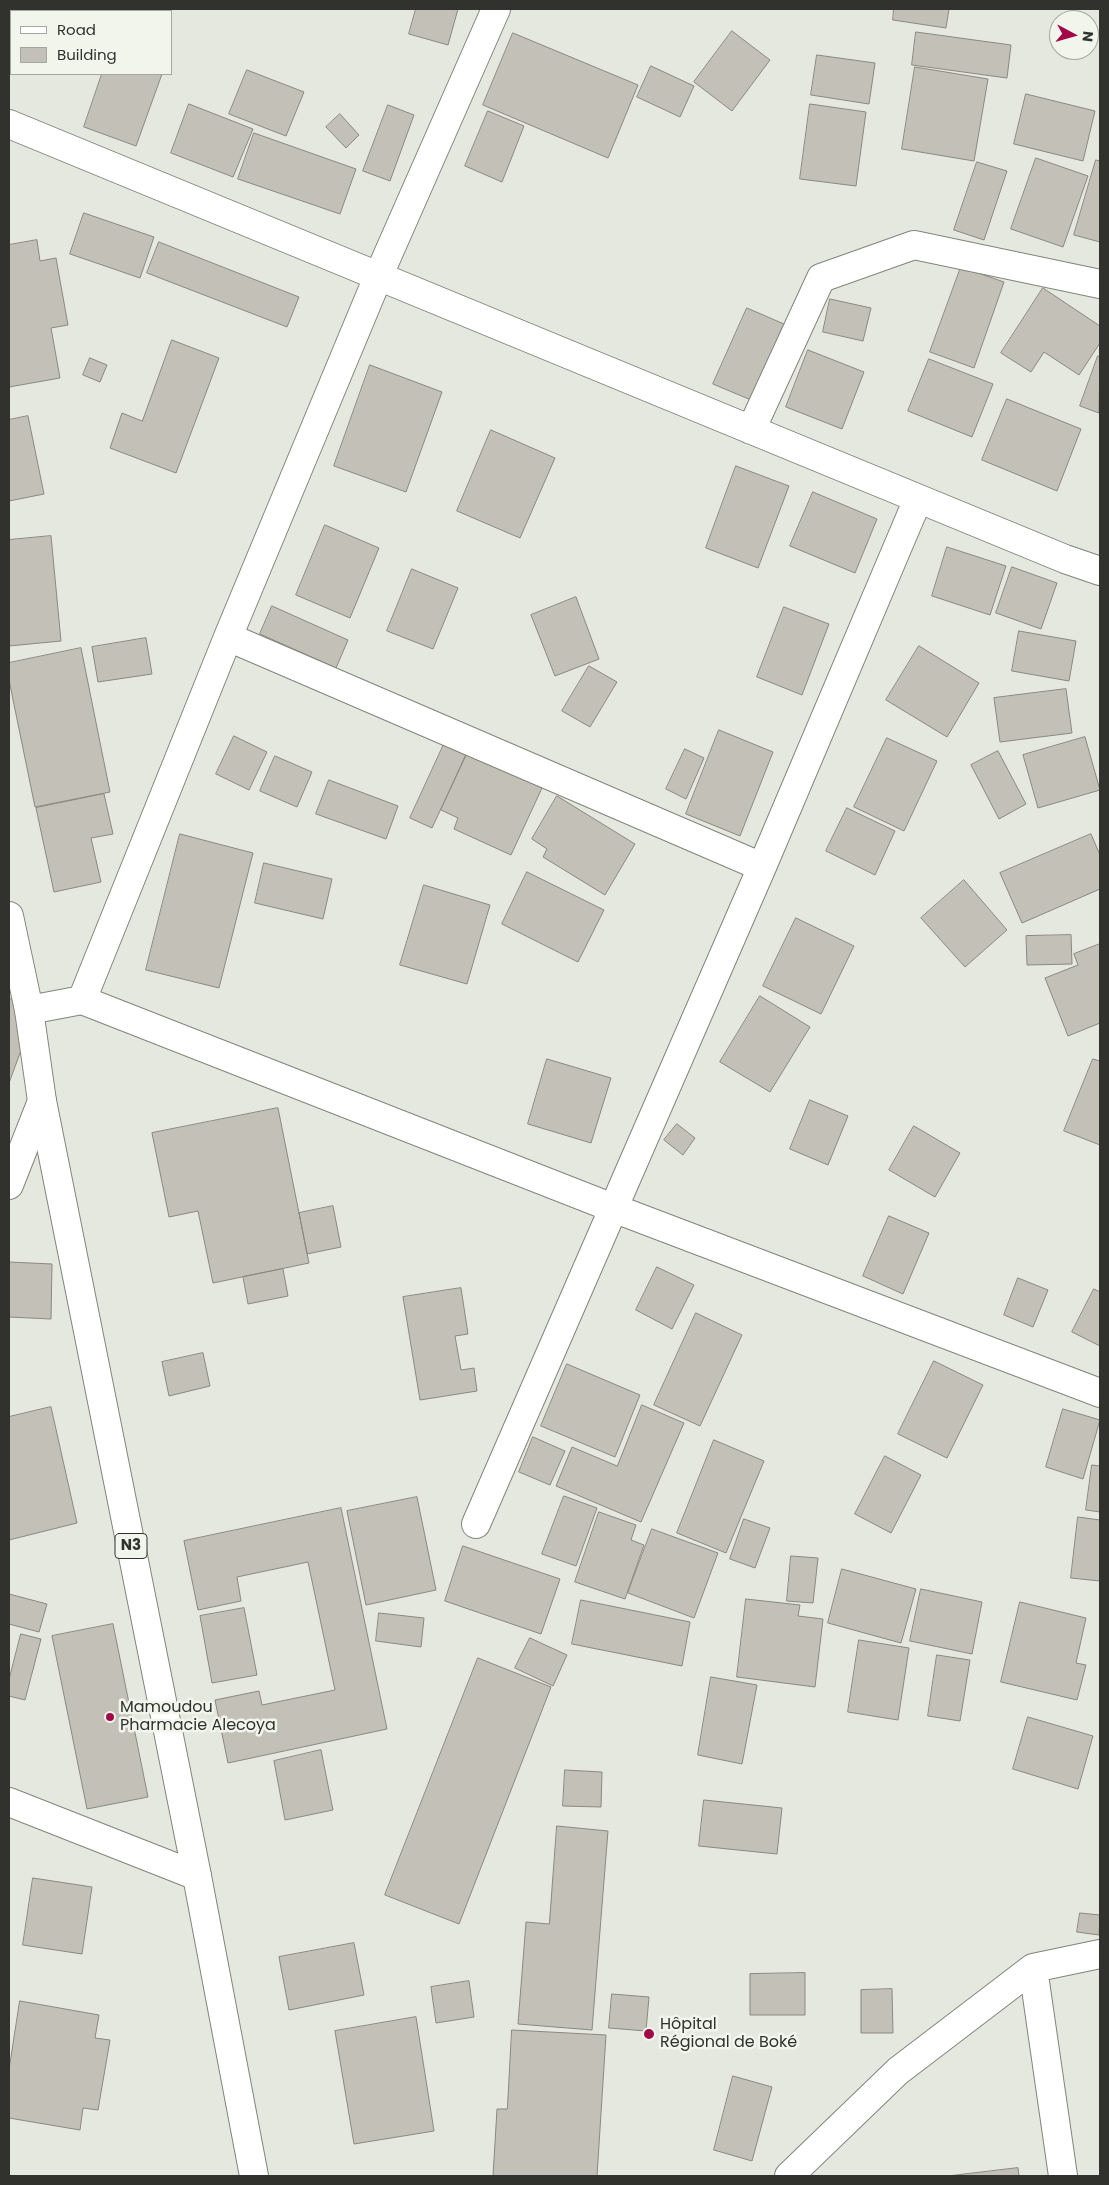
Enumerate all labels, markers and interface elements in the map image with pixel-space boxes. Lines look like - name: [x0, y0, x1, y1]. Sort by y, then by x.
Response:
- legend: [10, 10, 172, 75]
- north arrow: [1049, 10, 1099, 60]
- text: Road: [57, 19, 96, 40]
- text: N: [1077, 30, 1098, 43]
- text: Building: [57, 44, 117, 65]
- road number: N3: [115, 1534, 147, 1558]
- place label: Mamoudou Pharmacie Alecoya: [120, 1698, 276, 1736]
- marker: Mamoudou Pharmacie Alecoya: [104, 1711, 116, 1723]
- place label: Hôpital Régional de Boké: [660, 2015, 797, 2053]
- marker: Hôpital Régional de Boké: [642, 2027, 656, 2041]

